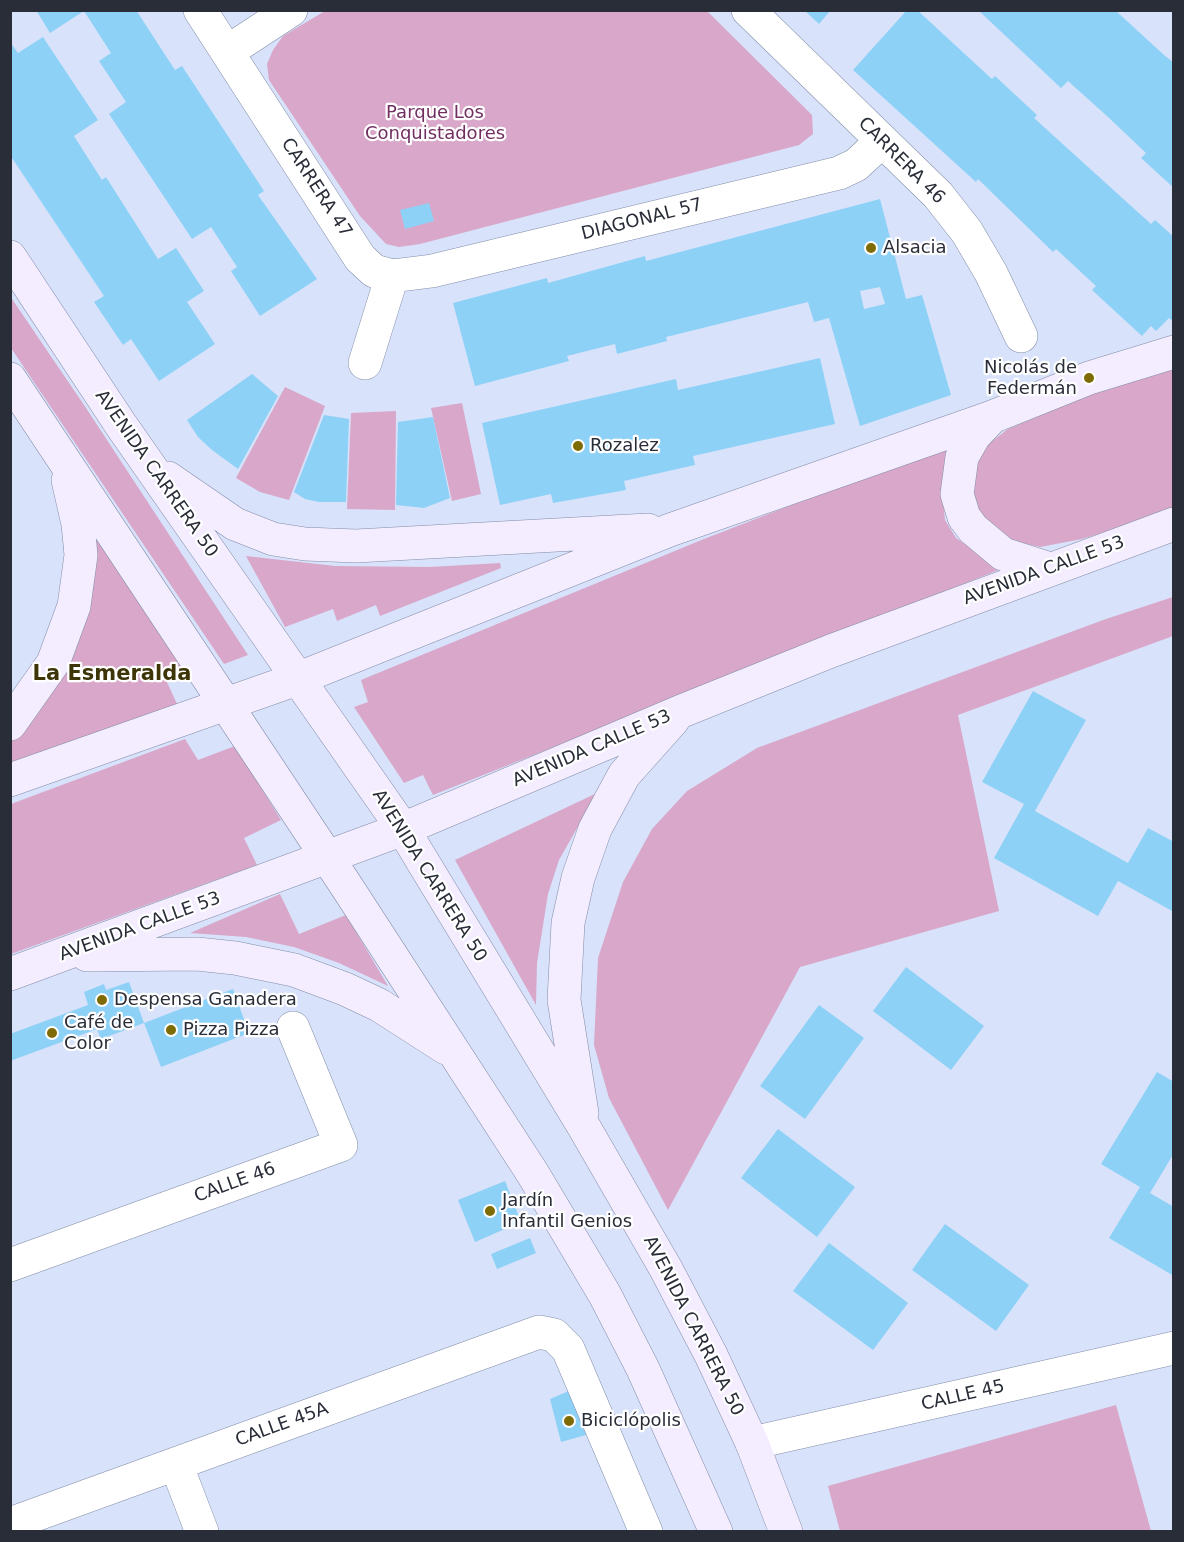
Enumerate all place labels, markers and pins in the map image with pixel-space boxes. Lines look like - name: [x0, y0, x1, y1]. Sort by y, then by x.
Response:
- place label: Alsacia: [883, 237, 947, 259]
- marker: Alsacia: [864, 241, 878, 255]
- place label: Nicolás de Federmán: [984, 357, 1077, 400]
- marker: Nicolás de Federmán: [1082, 371, 1096, 385]
- place label: Rozalez: [590, 435, 659, 457]
- marker: Rozalez: [571, 439, 585, 453]
- place label: Despensa Ganadera: [114, 989, 297, 1011]
- marker: Despensa Ganadera: [95, 993, 109, 1007]
- place label: Café de Color: [64, 1012, 133, 1054]
- place label: Pizza Pizza: [183, 1019, 279, 1041]
- marker: Pizza Pizza: [164, 1023, 178, 1037]
- marker: Café de Color: [45, 1026, 59, 1040]
- place label: Jardín Infantil Genios: [502, 1190, 632, 1232]
- marker: Jardín Infantil Genios: [483, 1204, 497, 1218]
- place label: Biciclópolis: [581, 1410, 681, 1432]
- marker: Biciclópolis: [562, 1414, 576, 1428]

